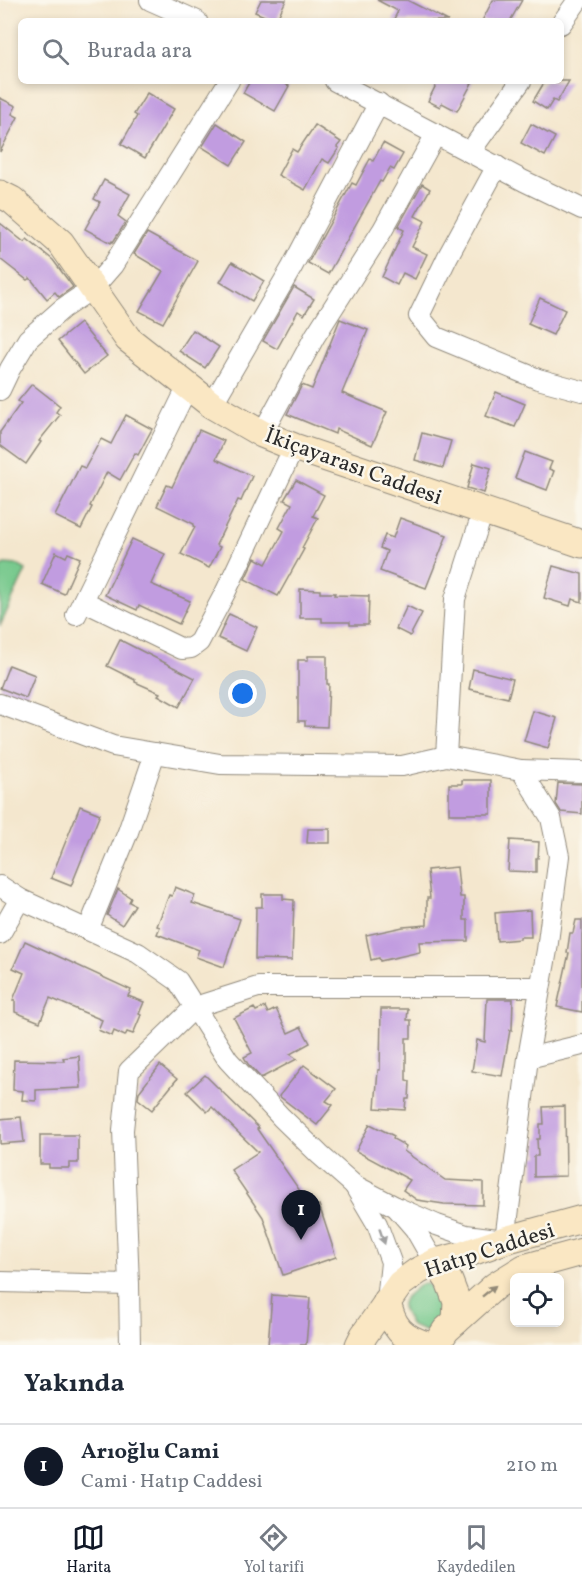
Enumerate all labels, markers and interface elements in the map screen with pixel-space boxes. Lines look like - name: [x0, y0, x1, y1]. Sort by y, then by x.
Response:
- search box: [18, 18, 564, 84]
- icon: search: [39, 35, 72, 68]
- text: Burada ara: [87, 36, 192, 67]
- street label: İkiçayarası Caddesi: [260, 421, 446, 514]
- your location: [228, 679, 257, 708]
- pin: 1: [282, 1190, 320, 1240]
- street label: Hatıp Caddesi: [421, 1216, 559, 1287]
- one-way arrow: [377, 1227, 387, 1245]
- map controls: [510, 1273, 564, 1327]
- button: locate: [510, 1273, 564, 1327]
- one-way arrow: [481, 1285, 497, 1298]
- text: Yakında: [24, 1366, 125, 1402]
- text: Arıoğlu Cami: [81, 1437, 220, 1468]
- text: 1: [39, 1452, 48, 1480]
- text: 210 m: [506, 1452, 558, 1480]
- text: Cami · Hatıp Caddesi: [81, 1468, 263, 1496]
- tab: Harita: [66, 1521, 111, 1579]
- tab: Yol tarifi: [244, 1521, 304, 1579]
- tab: Kaydedilen: [437, 1521, 516, 1579]

